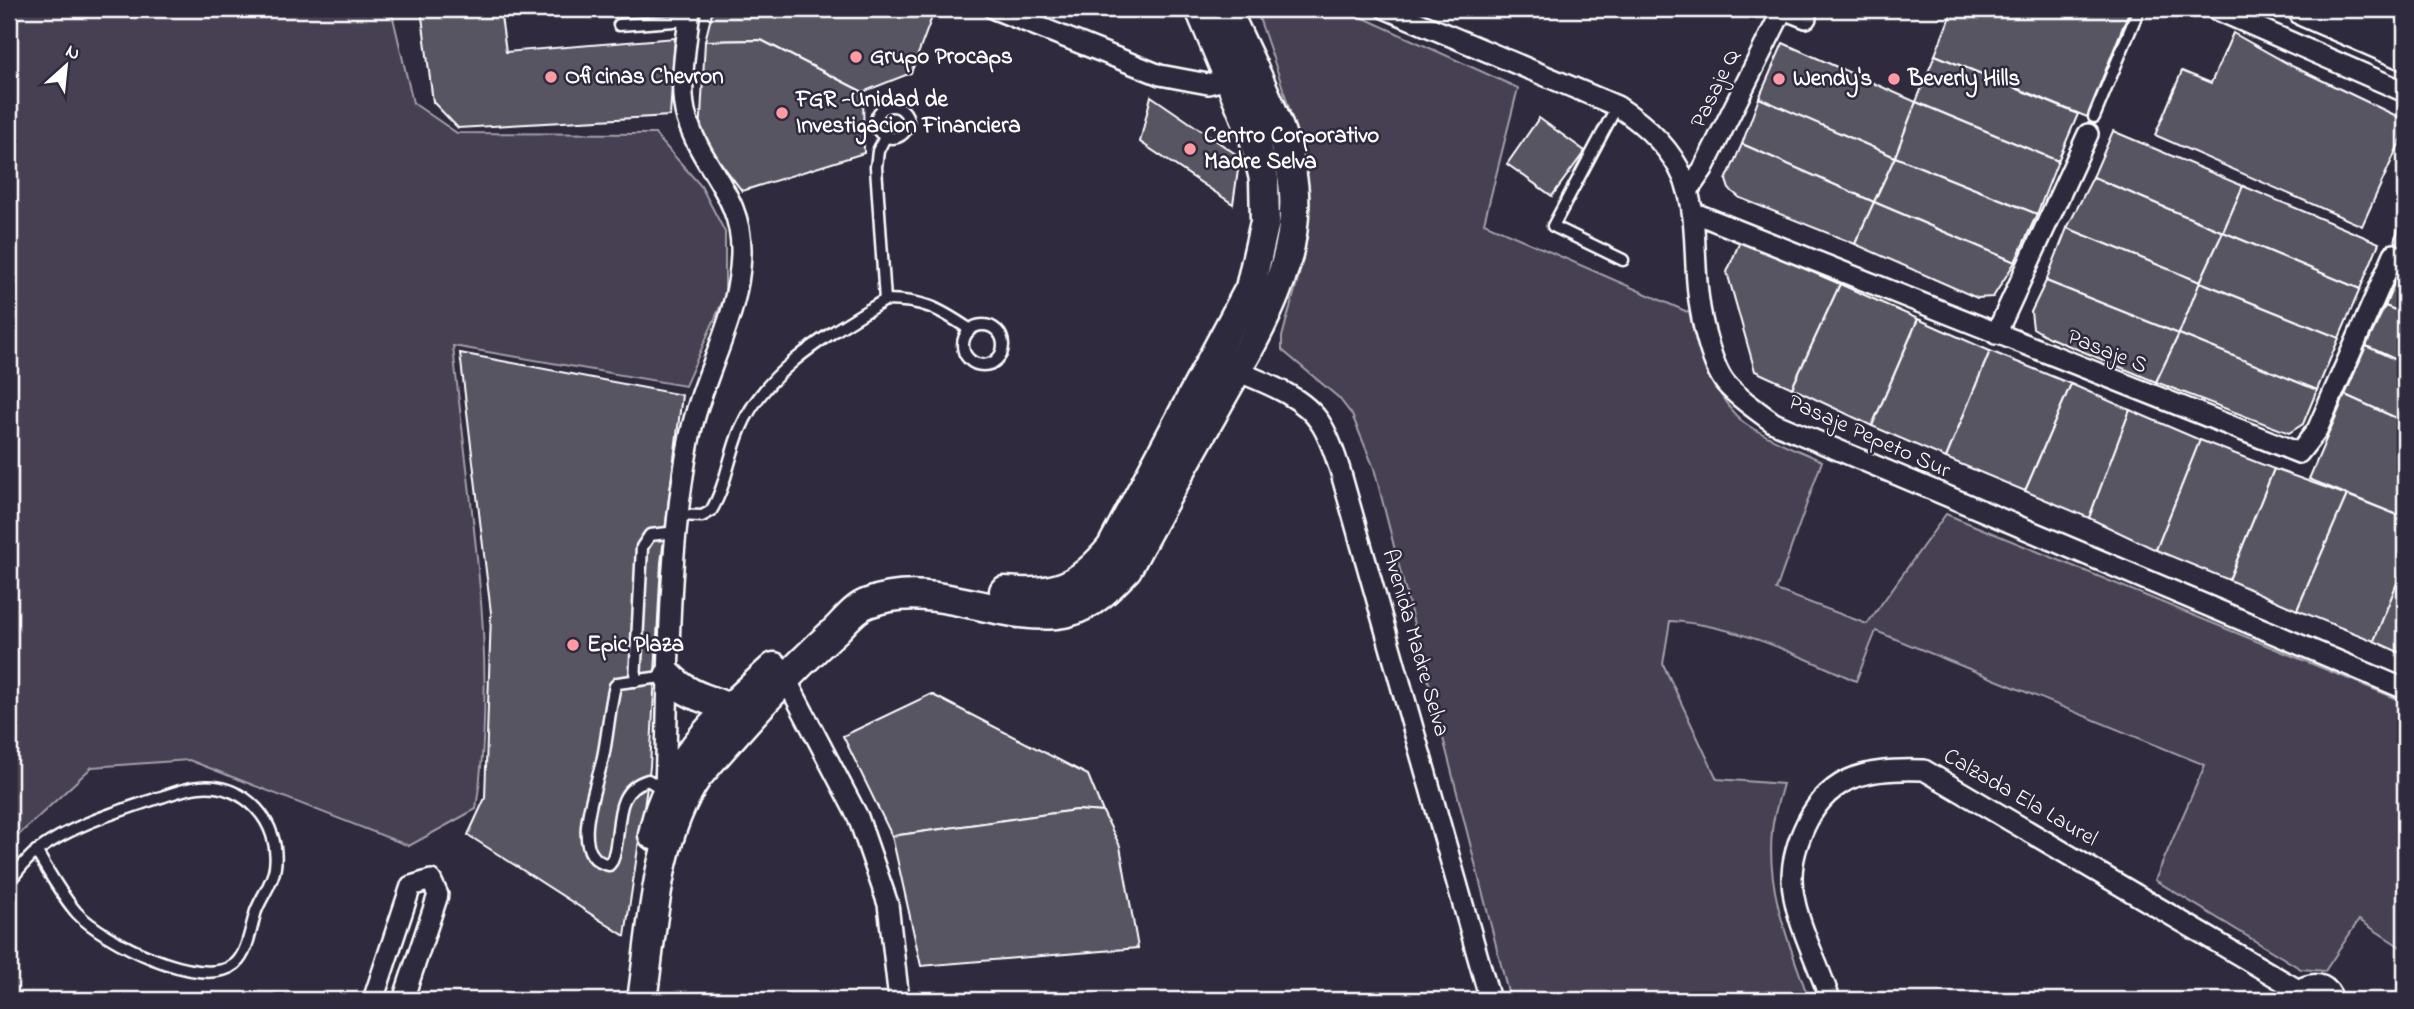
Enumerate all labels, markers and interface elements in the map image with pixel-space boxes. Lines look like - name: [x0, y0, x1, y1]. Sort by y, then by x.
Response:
- north arrow: [32, 32, 102, 102]
- text: N: [61, 38, 85, 68]
- place label: Grupo Procaps: [870, 41, 1013, 74]
- street label: Pasaje Q: [1683, 43, 1750, 134]
- marker: Grupo Procaps: [848, 49, 864, 65]
- place label: Oficinas Chevron: [565, 61, 724, 94]
- place label: Wendy's: [1793, 63, 1873, 98]
- place label: Beverly Hills: [1907, 63, 2020, 98]
- marker: Oficinas Chevron: [543, 69, 559, 85]
- marker: Wendy's: [1771, 71, 1787, 87]
- marker: Beverly Hills: [1886, 71, 1902, 87]
- place label: FGR -Unidad de Investigacion Financiera: [795, 84, 1021, 145]
- marker: FGR -Unidad de Investigacion Financiera: [774, 105, 790, 121]
- place label: Centro Corporativo Madre Selva: [1204, 120, 1379, 179]
- marker: Centro Corporativo Madre Selva: [1182, 141, 1198, 157]
- street label: Pasaje S: [2062, 321, 2152, 383]
- street label: Pasaje Pepeto Sur: [1783, 386, 1956, 488]
- street label: Avenida Madre Selva: [1372, 546, 1458, 740]
- place label: Epic Plaza: [587, 629, 684, 662]
- marker: Epic Plaza: [565, 637, 581, 653]
- street label: Calzada Ela Laurel: [1937, 740, 2103, 856]

